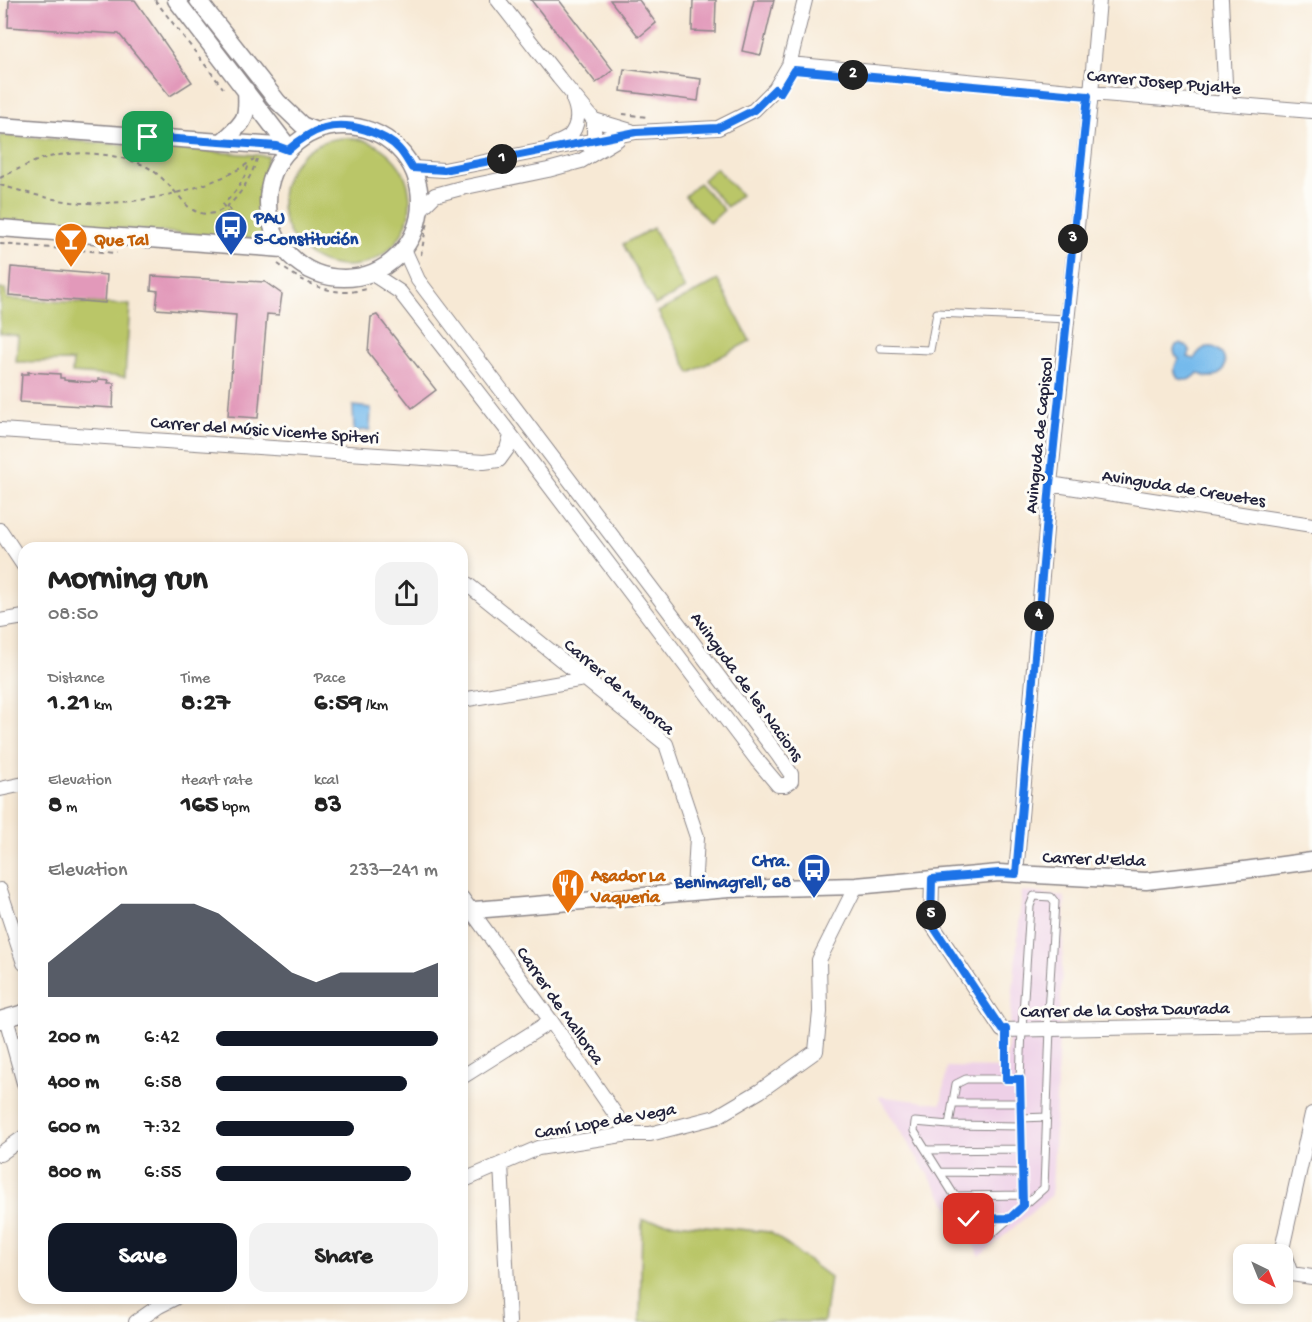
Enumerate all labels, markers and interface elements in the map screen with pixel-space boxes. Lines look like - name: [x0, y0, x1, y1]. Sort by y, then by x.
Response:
- pin: 2: [838, 60, 868, 90]
- text: 2: [849, 65, 857, 84]
- street label: Carrer Josep Pujalte: [1086, 66, 1242, 101]
- pin: [122, 111, 173, 162]
- icon: arrive: [131, 120, 164, 153]
- pin: 1: [487, 144, 517, 174]
- text: 1: [499, 149, 505, 168]
- bus stop icon: PAU 5-Constitución: [213, 209, 249, 256]
- place label: PAU 5-Constitución: [253, 209, 359, 251]
- bar icon: Que Tal: [53, 221, 89, 268]
- pin: 3: [1058, 224, 1088, 254]
- text: 3: [1069, 229, 1077, 248]
- place label: Que Tal: [94, 231, 149, 252]
- street label: Avinguda de Capiscol: [1022, 356, 1059, 515]
- street label: Carrer del Músic Vicente Spiteri: [150, 413, 380, 450]
- street label: Avinguda de Creuetes: [1100, 466, 1268, 513]
- text: Morning run: [48, 562, 208, 600]
- button: share: [375, 562, 438, 625]
- pin: 4: [1024, 601, 1054, 631]
- text: 08:50: [48, 604, 98, 627]
- text: 4: [1035, 606, 1043, 625]
- street label: Avinguda de les Nacions: [685, 609, 808, 767]
- street label: Carrer de Menorca: [559, 635, 679, 741]
- text: Distance: [48, 670, 105, 689]
- text: Time: [181, 670, 210, 689]
- text: Pace: [314, 670, 345, 689]
- text: 1.21: [48, 689, 90, 720]
- text: 8:27: [181, 689, 230, 720]
- text: 6:59: [314, 689, 362, 720]
- text: km: [90, 697, 112, 716]
- text: /km: [362, 697, 388, 716]
- text: Elevation: [48, 772, 112, 791]
- text: Heart rate: [181, 772, 253, 791]
- text: kcal: [314, 772, 339, 791]
- text: 8: [48, 791, 62, 822]
- text: 165: [181, 791, 218, 822]
- text: 83: [314, 791, 342, 822]
- text: m: [62, 799, 77, 818]
- text: bpm: [218, 799, 250, 818]
- street label: Carrer d'Elda: [1042, 848, 1147, 873]
- place label: Ctra. Benimagrell, 68: [674, 852, 791, 894]
- bus stop icon: Ctra. Benimagrell, 68: [796, 852, 832, 899]
- text: Elevation: [48, 860, 128, 883]
- text: 233–241 m: [349, 860, 438, 883]
- restaurant icon: Asador La Vaqueria: [550, 867, 586, 914]
- place label: Asador La Vaqueria: [590, 867, 666, 909]
- pin: 5: [916, 900, 946, 930]
- text: 5: [927, 905, 935, 924]
- street label: Carrer de Mallorca: [511, 944, 608, 1070]
- street label: Carrer de la Costa Daurada: [1020, 999, 1231, 1024]
- text: 200 m: [48, 1027, 99, 1050]
- text: 6:42: [144, 1027, 180, 1050]
- text: 400 m: [48, 1072, 99, 1095]
- text: 6:58: [144, 1072, 182, 1095]
- street label: Camí Lope de Vega: [533, 1100, 678, 1145]
- text: 600 m: [48, 1117, 100, 1140]
- text: 7:32: [144, 1117, 181, 1140]
- text: 800 m: [48, 1162, 101, 1185]
- text: 6:55: [144, 1162, 181, 1185]
- pin: [943, 1193, 994, 1244]
- icon: check: [952, 1202, 985, 1235]
- button: Save: [48, 1223, 237, 1292]
- button: Share: [249, 1223, 438, 1292]
- north arrow: [1233, 1244, 1293, 1304]
- map controls: [1233, 1244, 1293, 1304]

